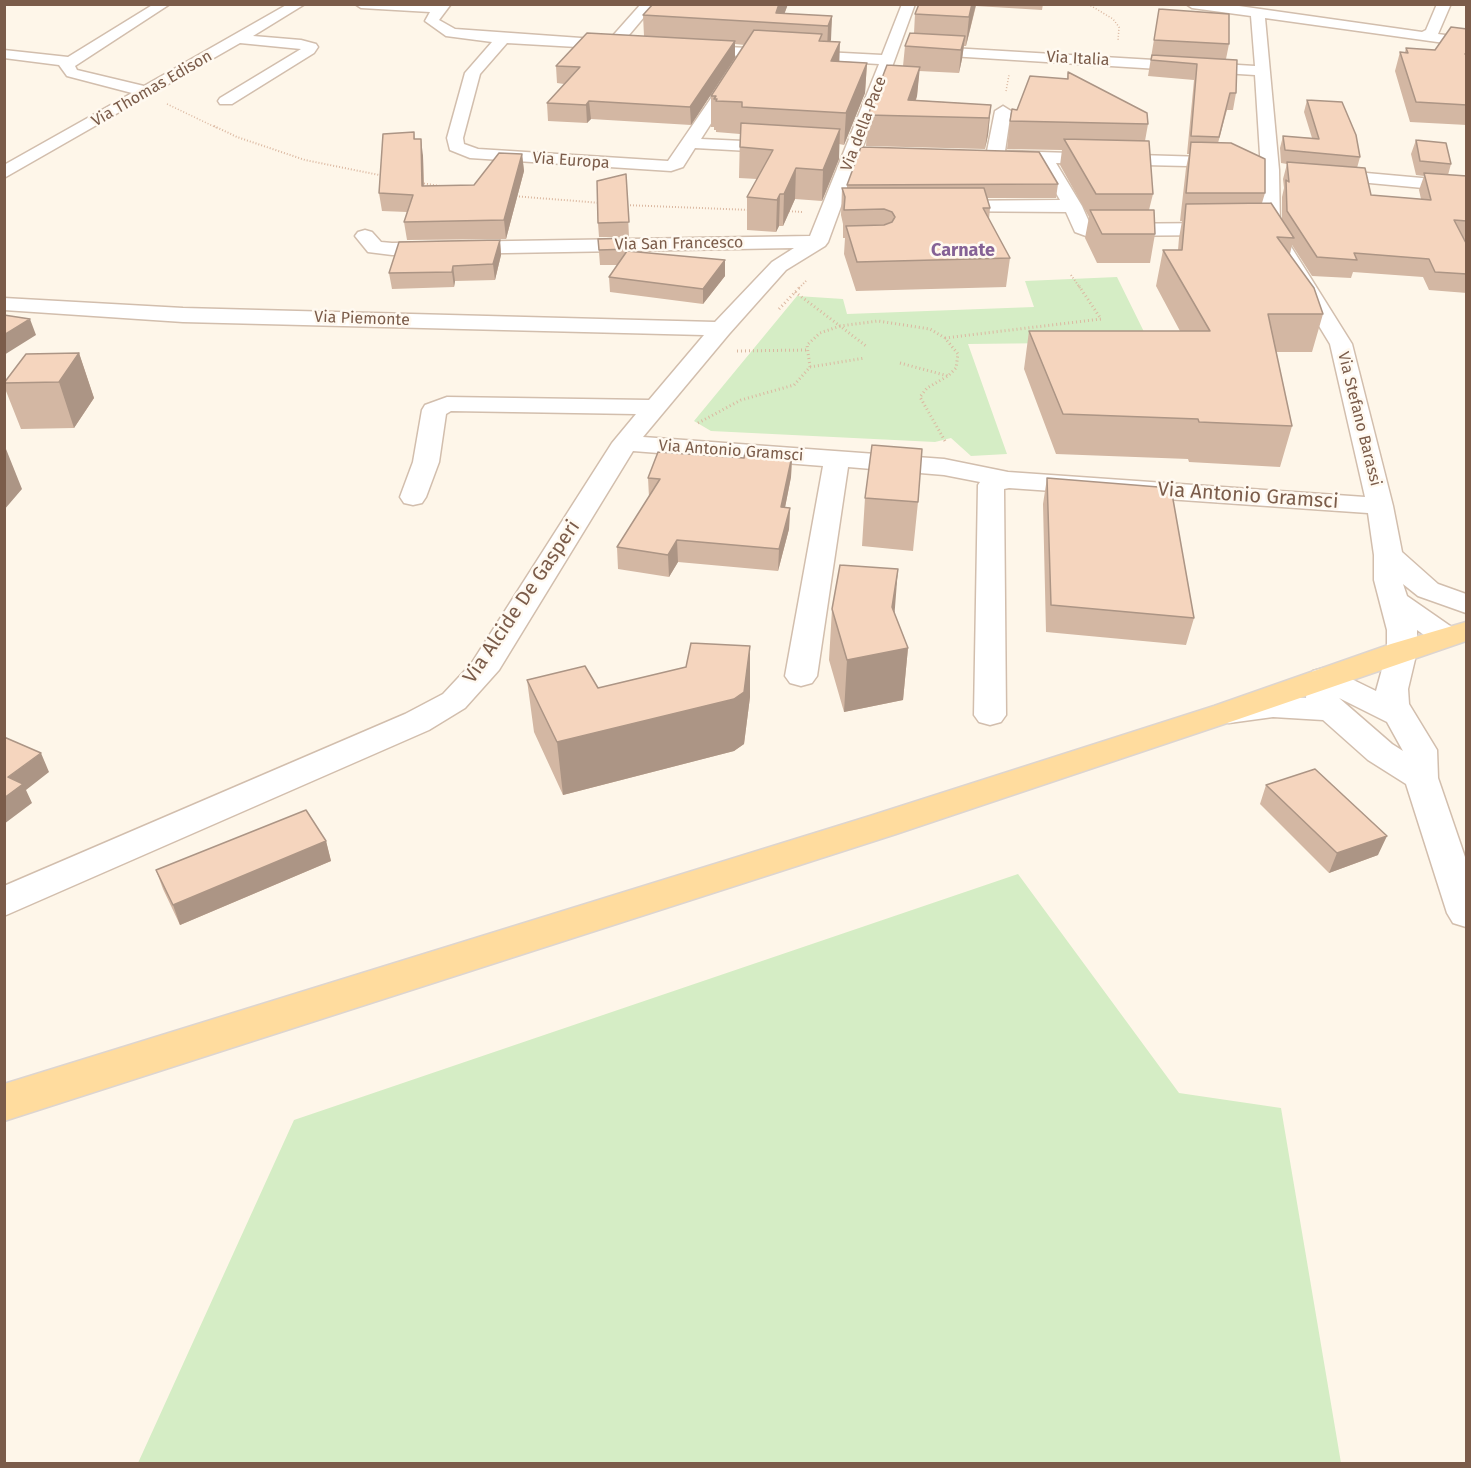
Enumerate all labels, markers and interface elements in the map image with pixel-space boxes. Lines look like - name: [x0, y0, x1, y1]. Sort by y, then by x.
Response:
- street label: Via Thomas Edison: [88, 47, 216, 131]
- street label: Via Italia: [1046, 48, 1110, 70]
- street label: Via della Pace: [837, 74, 891, 174]
- street label: Via Europa: [532, 149, 610, 173]
- street label: Via San Francesco: [615, 233, 743, 255]
- district label: Carnate: [931, 240, 995, 262]
- street label: Via Piemonte: [314, 308, 410, 330]
- street label: Via Stefano Barassi: [1333, 350, 1385, 488]
- street label: Via Antonio Gramsci: [658, 436, 804, 466]
- street label: Via Antonio Gramsci: [1157, 478, 1339, 514]
- street label: Via Alcide De Gasperi: [459, 516, 585, 688]

